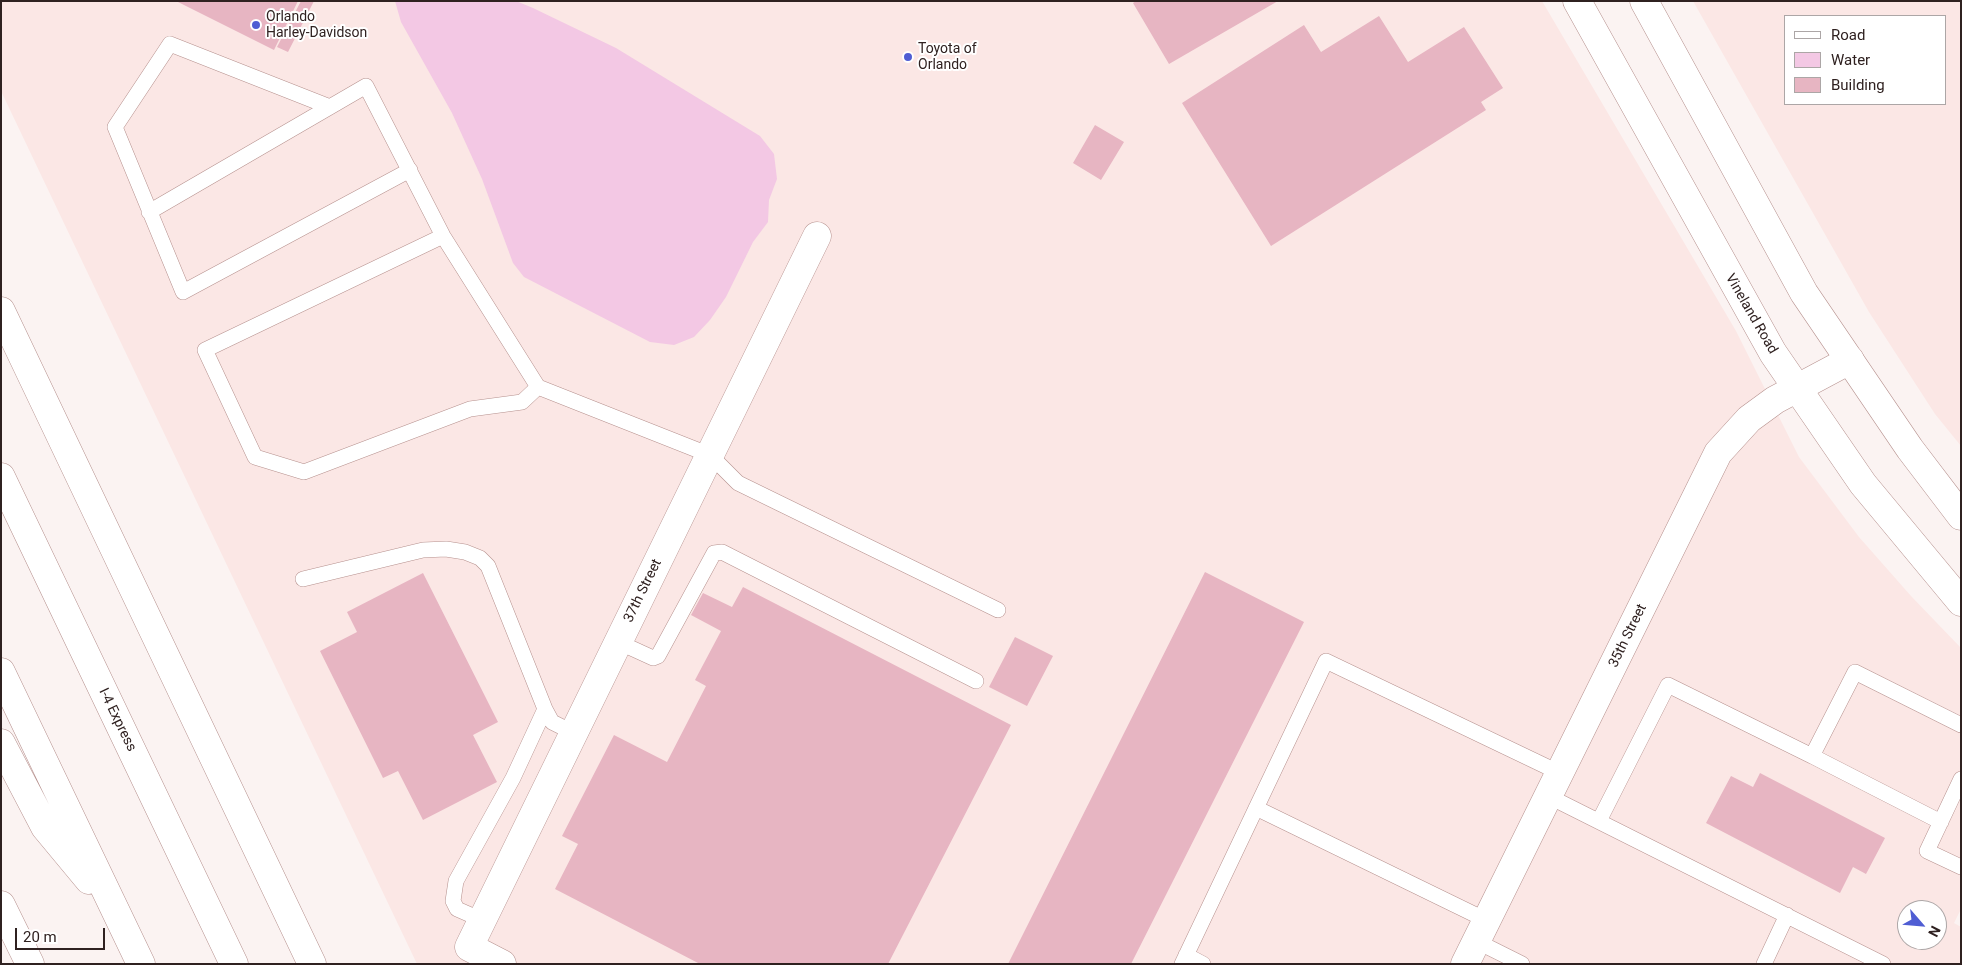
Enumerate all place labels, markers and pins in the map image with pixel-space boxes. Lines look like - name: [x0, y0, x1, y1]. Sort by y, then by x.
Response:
- place label: Orlando Harley-Davidson: [266, 9, 367, 41]
- marker: Orlando Harley-Davidson: [250, 19, 262, 31]
- place label: Toyota of Orlando: [918, 41, 977, 74]
- marker: Toyota of Orlando: [902, 51, 914, 63]

